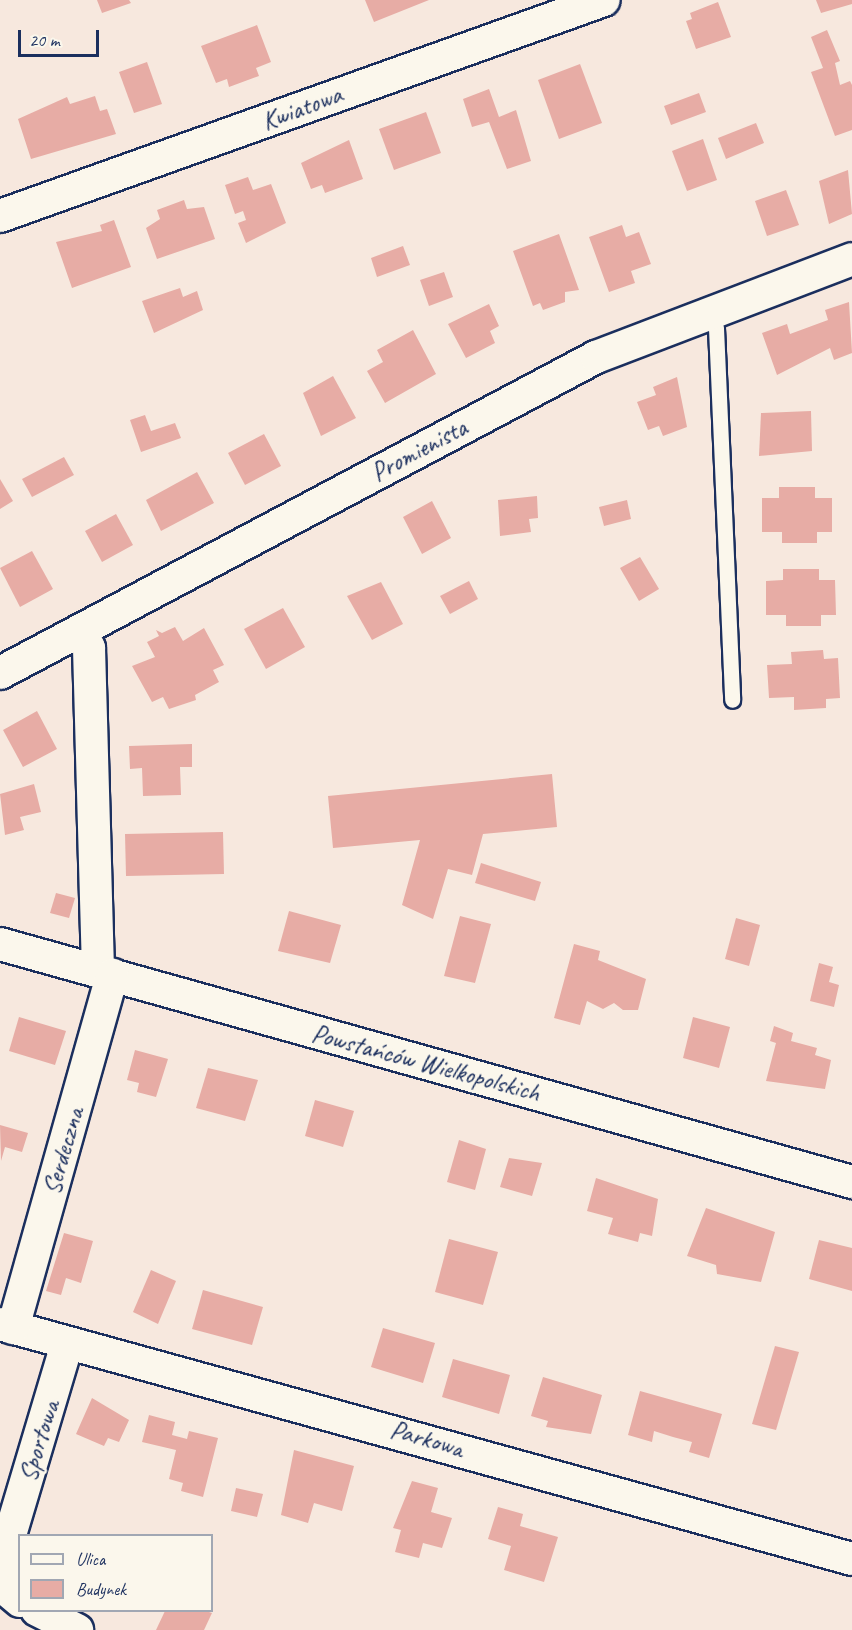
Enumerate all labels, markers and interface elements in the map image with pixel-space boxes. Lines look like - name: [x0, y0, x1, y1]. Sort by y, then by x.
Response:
- scale bar: [21, 18, 102, 56]
- text: 20 m: [29, 29, 60, 51]
- street label: Kwiatowa: [257, 79, 347, 137]
- street label: Promienista: [366, 412, 472, 488]
- street label: Powstańców Wielkopolskich: [309, 1018, 543, 1108]
- street label: Serdeczna: [36, 1104, 90, 1198]
- street label: Sportowa: [12, 1397, 66, 1485]
- street label: Parkowa: [387, 1414, 467, 1464]
- legend: [18, 1534, 213, 1612]
- text: Ulica: [76, 1548, 105, 1570]
- text: Budynek: [76, 1578, 126, 1600]

